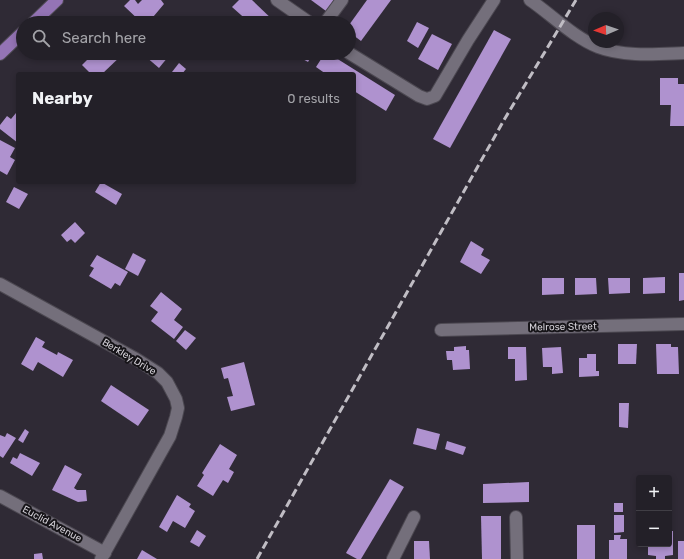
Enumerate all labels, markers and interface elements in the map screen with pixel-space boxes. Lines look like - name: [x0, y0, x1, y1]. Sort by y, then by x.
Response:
- north arrow: [588, 12, 624, 48]
- search box: [16, 16, 356, 60]
- icon: search: [30, 27, 52, 49]
- text: Search here: [62, 29, 146, 47]
- text: Nearby: [32, 88, 93, 108]
- text: 0 results: [287, 91, 340, 106]
- street label: Melrose Street: [529, 320, 597, 334]
- street label: Berkley Drive: [100, 336, 159, 378]
- map controls: [636, 475, 672, 547]
- button: +: [636, 475, 672, 511]
- street label: Euclid Avenue: [20, 503, 84, 545]
- button: −: [636, 511, 672, 547]

